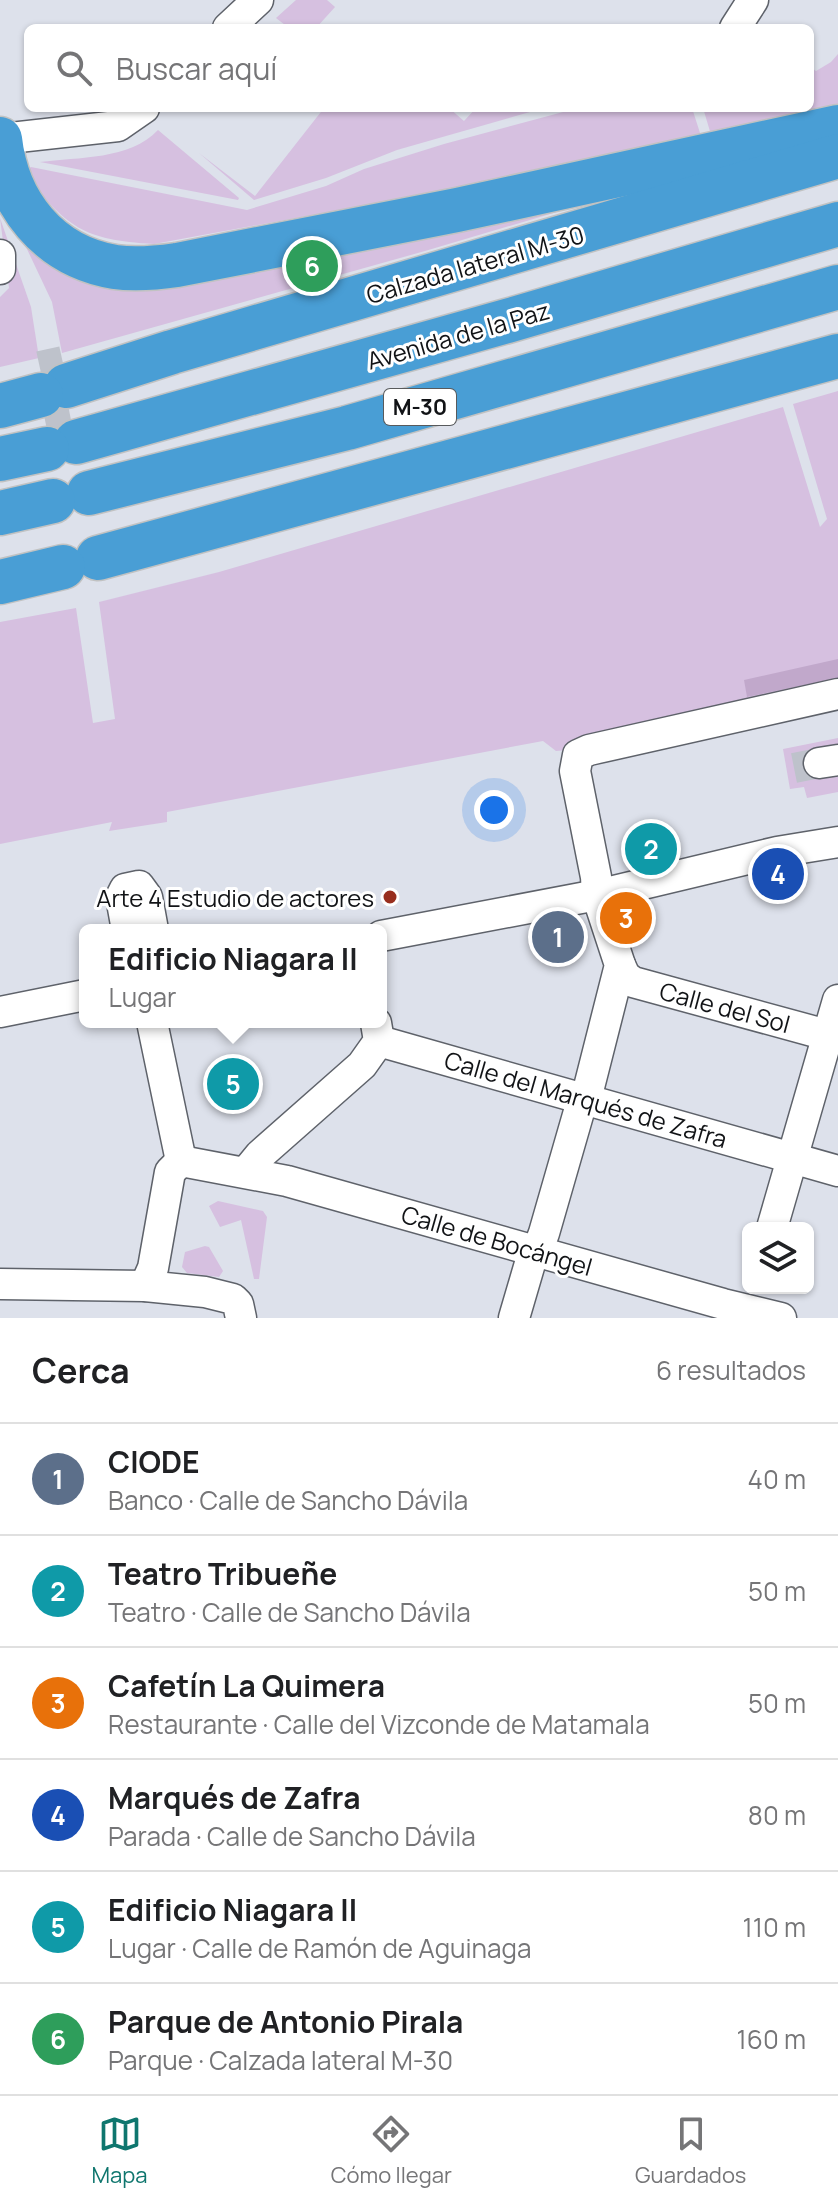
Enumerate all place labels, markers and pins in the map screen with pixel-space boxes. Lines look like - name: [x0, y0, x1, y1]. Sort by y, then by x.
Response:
- pin: 6: [286, 236, 338, 296]
- pin: 2: [625, 819, 677, 879]
- pin: 4: [752, 844, 804, 904]
- place label: Arte 4 Estudio de actores: [96, 881, 374, 914]
- marker: Arte 4 Estudio de actores: [381, 888, 399, 906]
- pin: 3: [600, 888, 652, 948]
- pin: 1: [532, 907, 584, 967]
- pin: 5: [207, 1054, 259, 1114]

